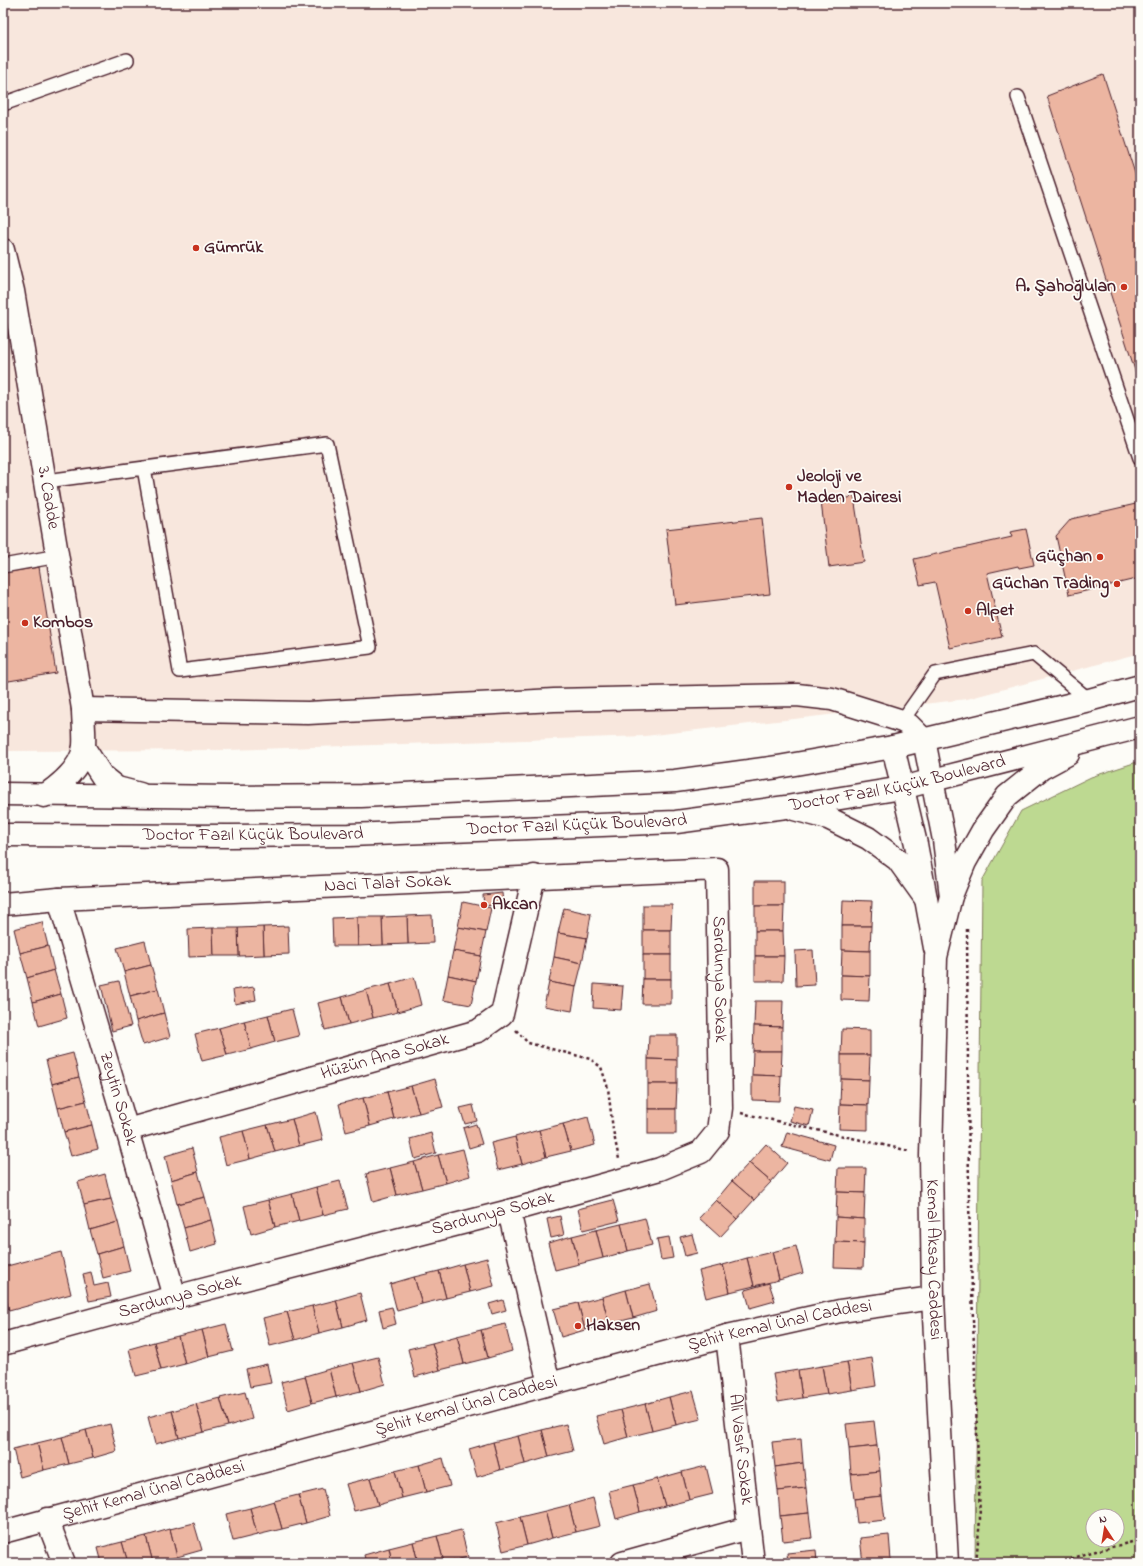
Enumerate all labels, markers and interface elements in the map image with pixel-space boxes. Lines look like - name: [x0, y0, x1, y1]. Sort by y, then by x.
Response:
- place label: Gümrük: [204, 235, 264, 261]
- marker: Gümrük: [191, 243, 201, 253]
- place label: A. Şahoğlulan: [1015, 274, 1116, 301]
- marker: A. Şahoğlulan: [1119, 282, 1129, 292]
- street label: 3. Cadde: [30, 464, 66, 532]
- place label: Jeoloji ve Maden Dairesi: [797, 464, 901, 511]
- marker: Jeoloji ve Maden Dairesi: [784, 482, 794, 492]
- place label: Güçhan: [1035, 544, 1092, 570]
- marker: Güçhan: [1095, 552, 1105, 562]
- place label: Güchan Trading: [992, 571, 1109, 598]
- marker: Güchan Trading: [1112, 579, 1122, 589]
- place label: Alpet: [976, 598, 1015, 624]
- marker: Alpet: [963, 606, 973, 616]
- place label: Kombos: [33, 610, 93, 636]
- marker: Kombos: [20, 618, 30, 628]
- street label: Doctor Fazıl Küçük Boulevard: [786, 749, 1008, 819]
- street label: Doctor Fazıl Küçük Boulevard: [465, 808, 689, 843]
- street label: Doctor Fazıl Küçük Boulevard: [142, 821, 364, 849]
- street label: Naci Talat Sokak: [323, 868, 452, 900]
- place label: Akcan: [492, 892, 538, 918]
- marker: Akcan: [479, 900, 489, 910]
- street label: Sardunya Sokak: [705, 916, 733, 1043]
- street label: Hüzün Ana Sokak: [318, 1027, 452, 1088]
- street label: Zeytin Sokak: [92, 1048, 144, 1149]
- street label: Kemal Aksay Caddesi: [918, 1179, 948, 1341]
- street label: Sardunya Sokak: [429, 1185, 557, 1243]
- street label: Sardunya Sokak: [116, 1268, 244, 1326]
- street label: Şehit Kemal Ünal Caddesi: [685, 1294, 874, 1359]
- place label: Haksen: [586, 1313, 640, 1339]
- marker: Haksen: [573, 1321, 583, 1331]
- street label: Şehit Kemal Ünal Caddesi: [372, 1369, 560, 1444]
- street label: Ali Vasıf Sokak: [721, 1393, 759, 1506]
- street label: Şehit Kemal Ünal Caddesi: [59, 1454, 248, 1528]
- north arrow: [1085, 1508, 1125, 1548]
- text: N: [1098, 1511, 1108, 1528]

